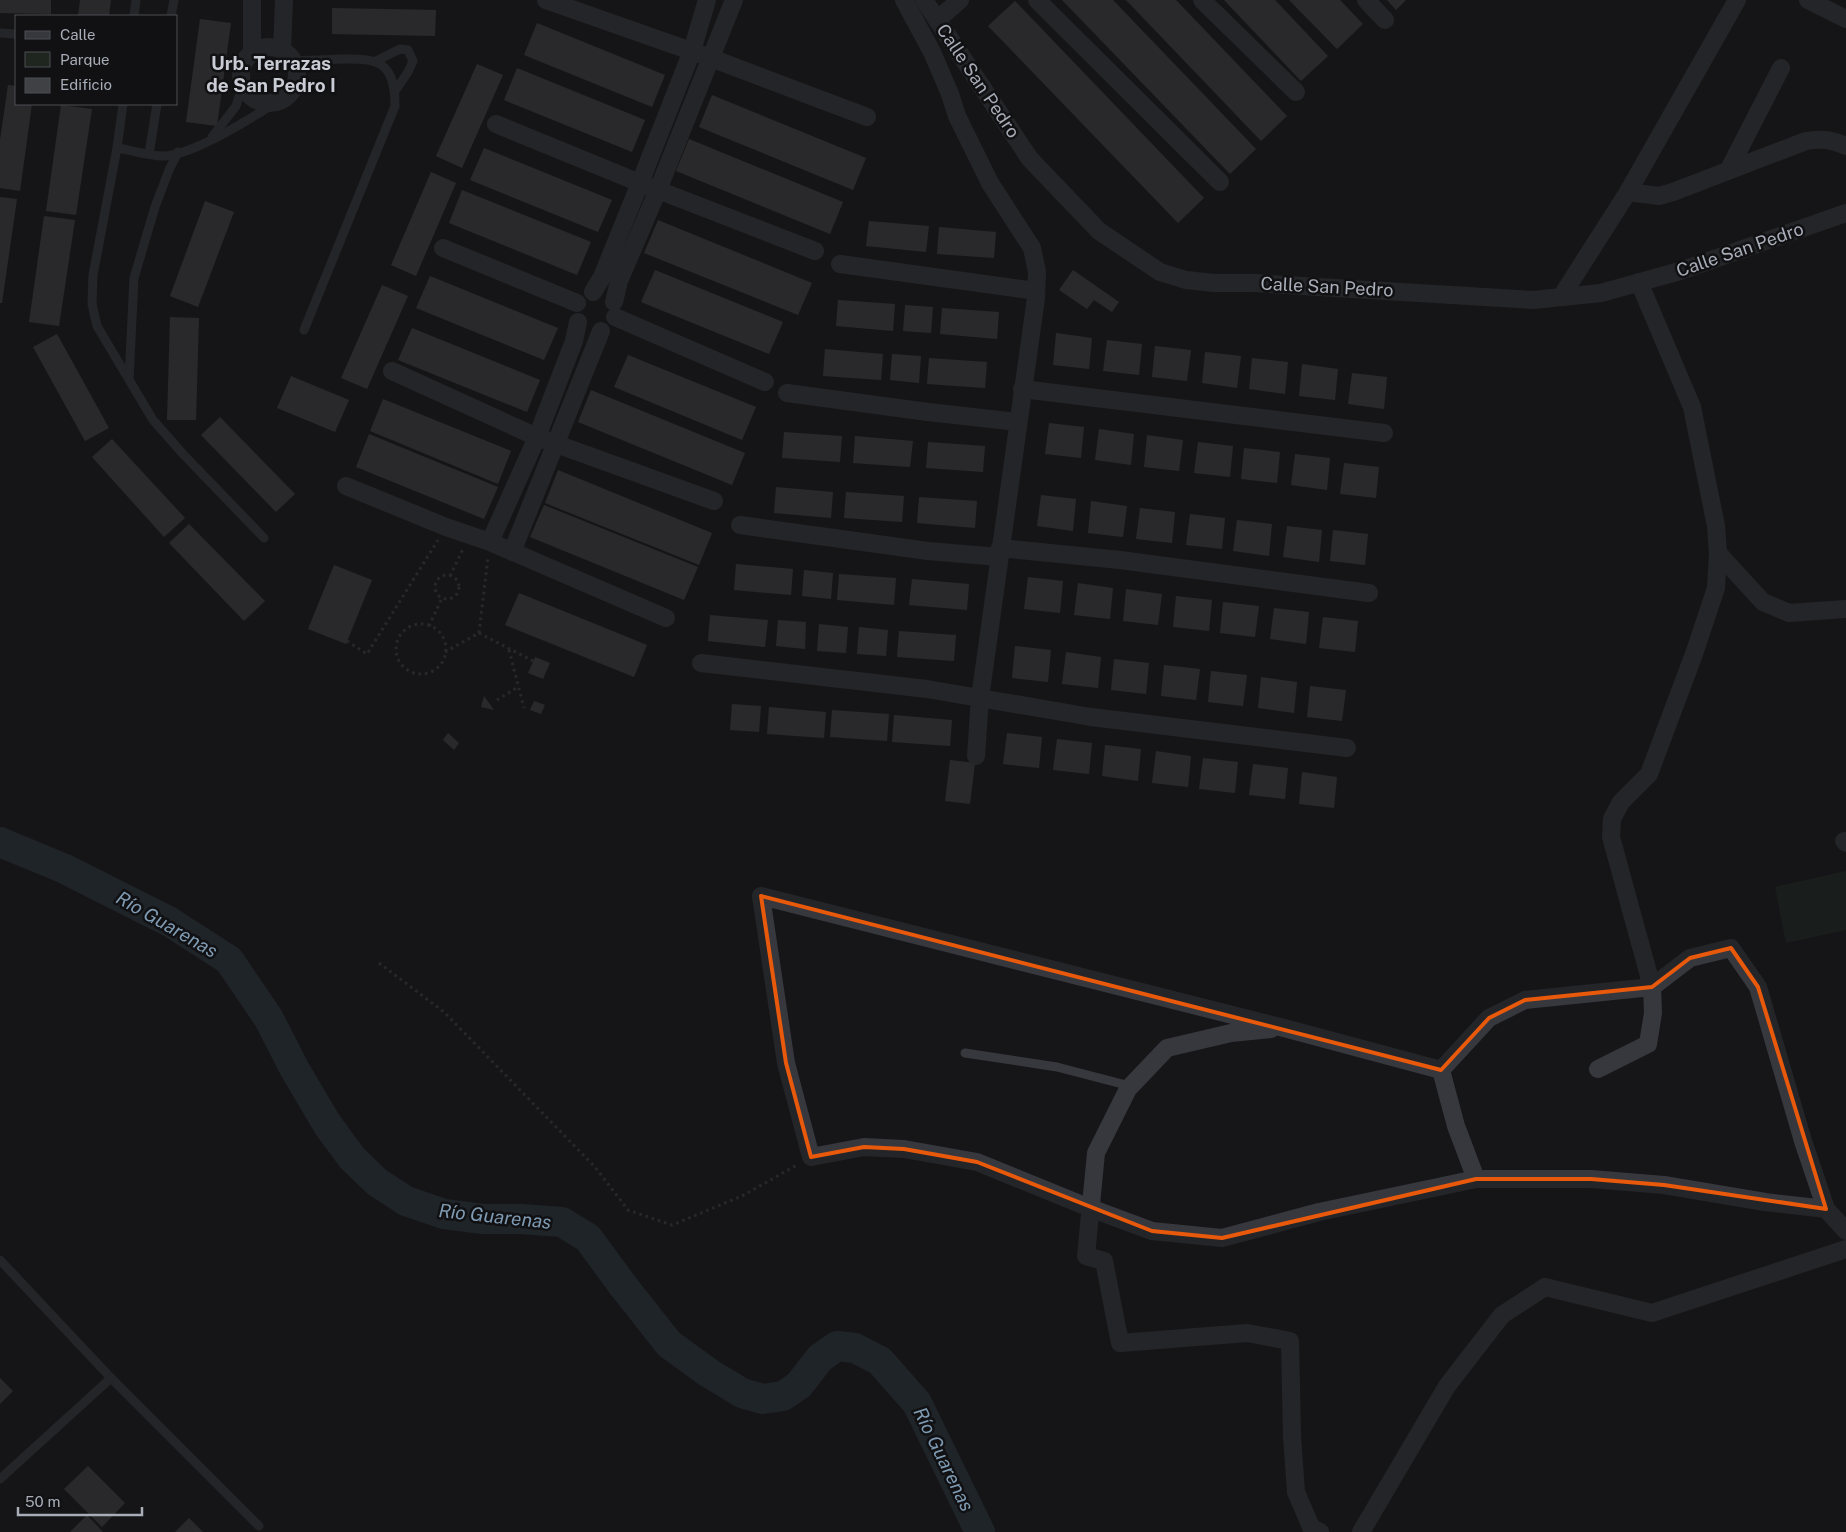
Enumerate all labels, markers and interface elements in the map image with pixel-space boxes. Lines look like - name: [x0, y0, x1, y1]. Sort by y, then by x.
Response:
- legend: [15, 15, 178, 105]
- street label: Calle San Pedro: [933, 20, 1024, 142]
- text: Calle: [60, 26, 96, 43]
- text: Parque: [60, 51, 110, 68]
- district label: Urb. Terrazas de San Pedro I: [206, 52, 336, 96]
- text: Edificio: [60, 76, 112, 93]
- street label: Calle San Pedro: [1674, 218, 1806, 281]
- street label: Calle San Pedro: [1260, 273, 1394, 300]
- water label: Río Guarenas: [113, 886, 221, 962]
- water label: Río Guarenas: [438, 1199, 552, 1233]
- water label: Río Guarenas: [909, 1403, 979, 1515]
- scale bar: [18, 1484, 141, 1516]
- text: 50 m: [25, 1493, 60, 1510]

